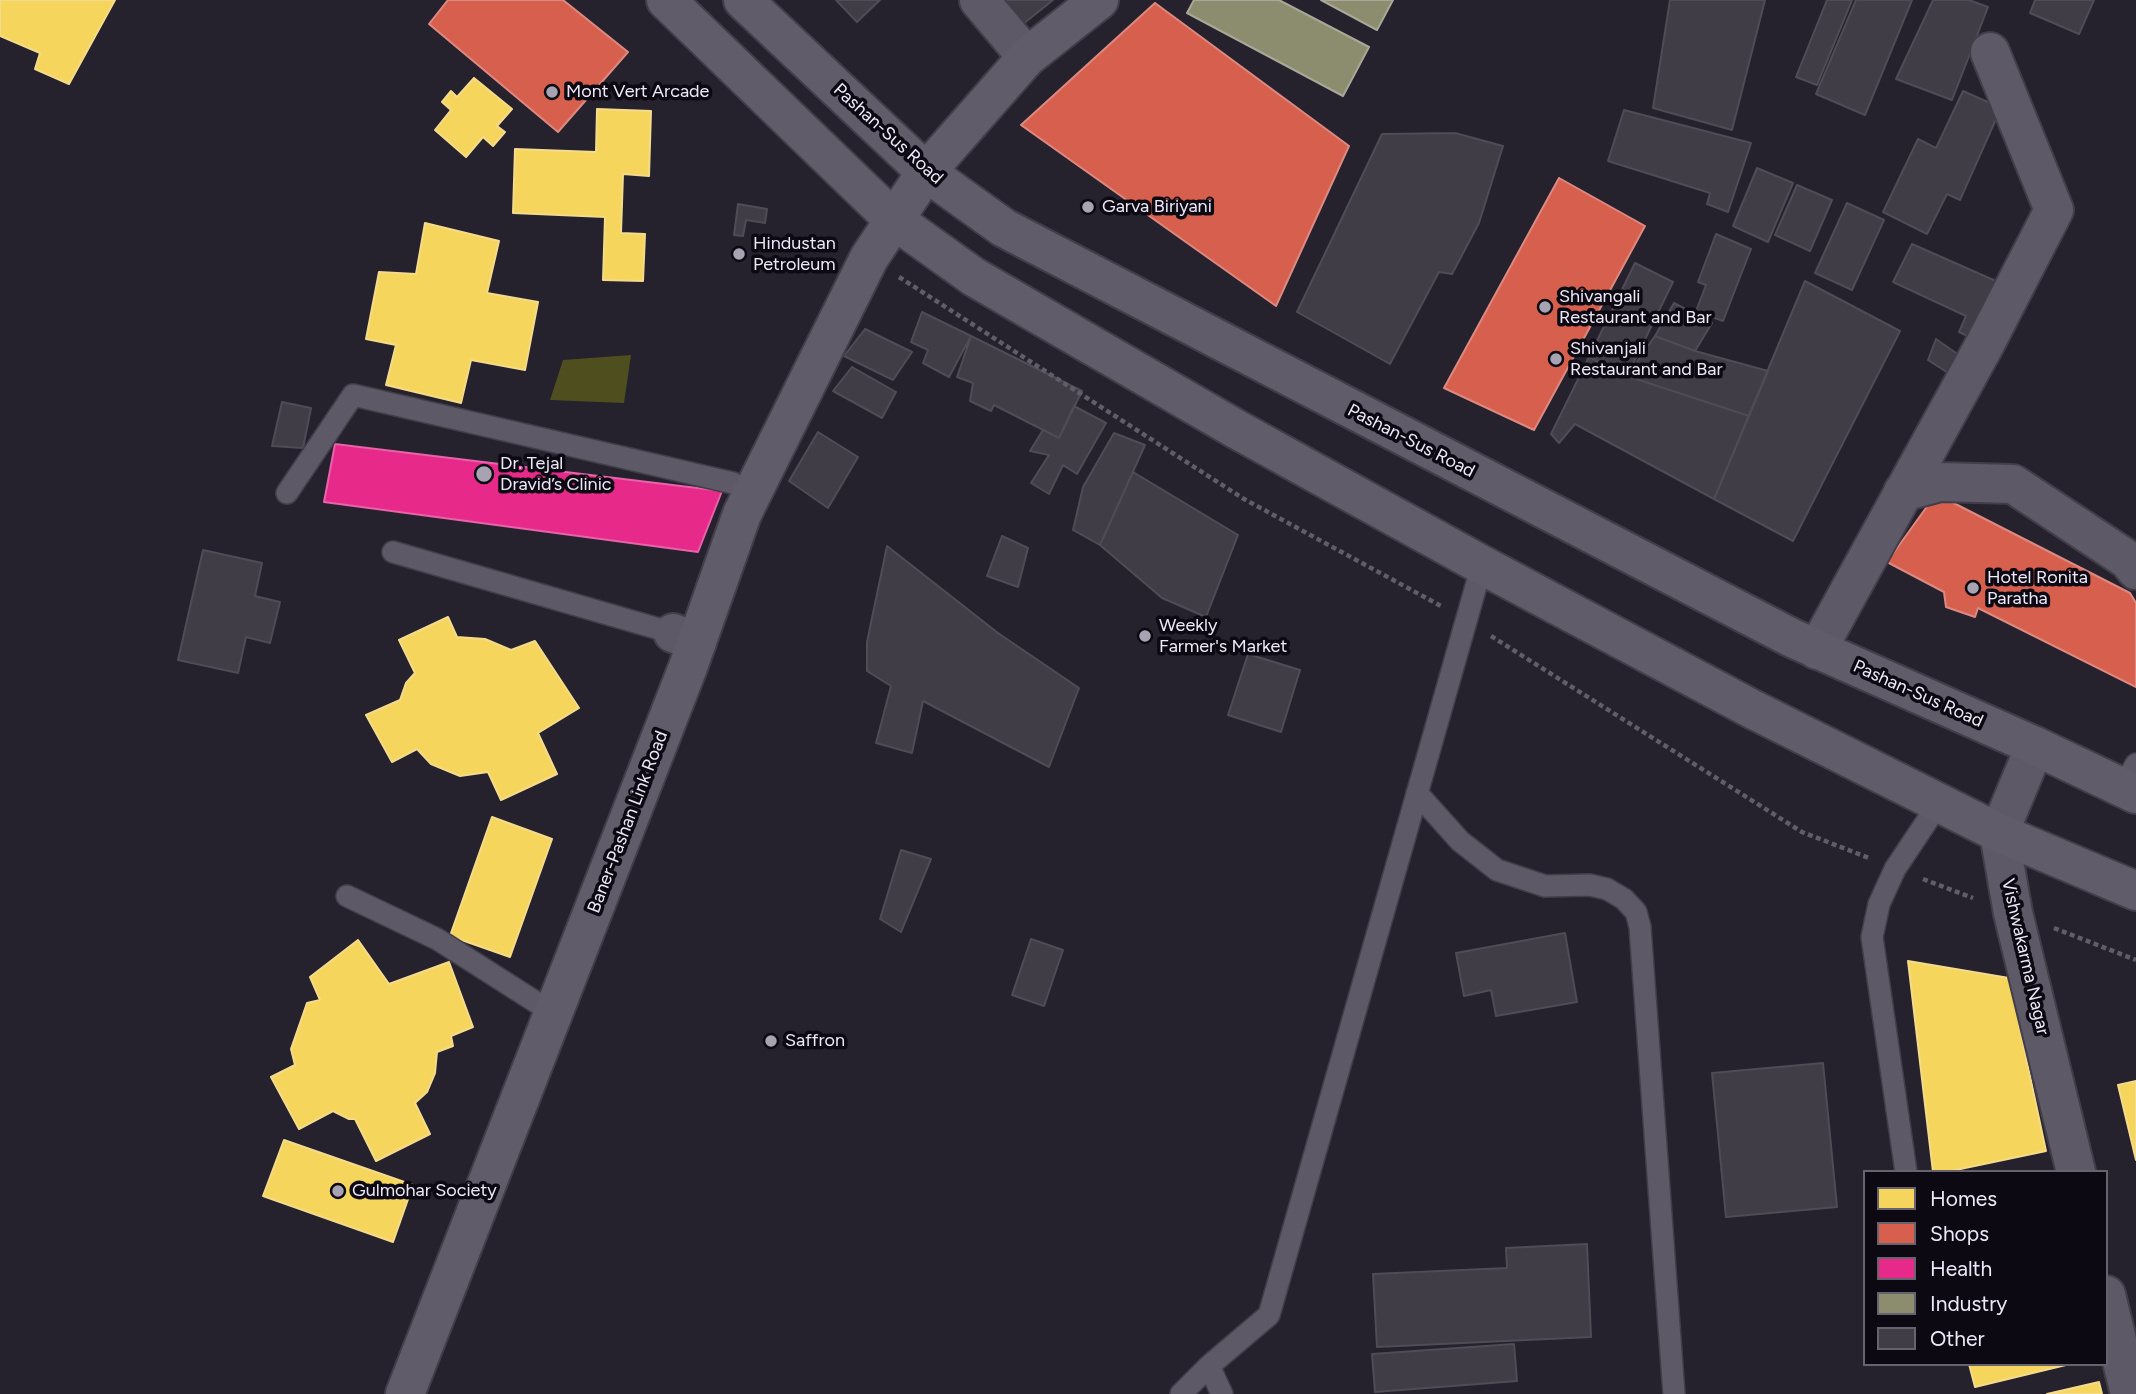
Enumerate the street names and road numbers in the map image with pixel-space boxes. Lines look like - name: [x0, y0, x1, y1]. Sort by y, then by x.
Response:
- street label: Pashan-Sus Road: [829, 79, 947, 189]
- street label: Pashan-Sus Road: [1344, 400, 1478, 482]
- street label: Pashan-Sus Road: [1850, 656, 1986, 732]
- street label: Baner-Pashan Link Road: [583, 728, 673, 916]
- street label: Vishwakarma Nagar: [1997, 877, 2053, 1037]

